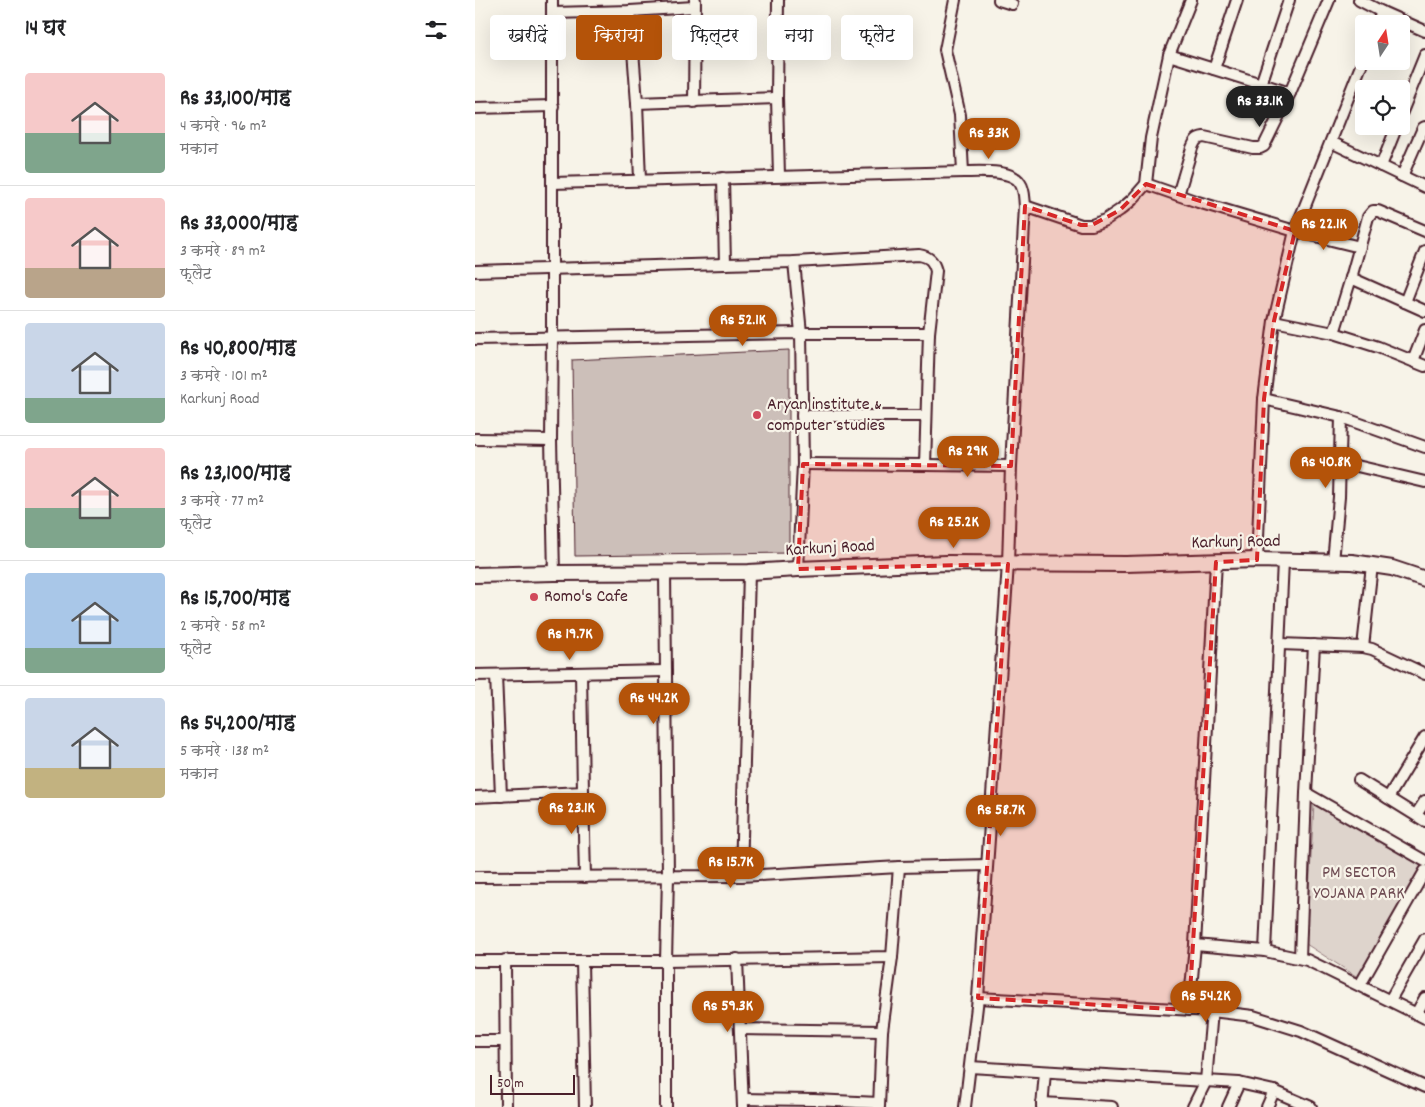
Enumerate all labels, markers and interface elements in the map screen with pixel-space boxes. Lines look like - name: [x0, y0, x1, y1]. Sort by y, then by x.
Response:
- text: 14 घर: [25, 15, 66, 45]
- chip: खरीदें: [490, 15, 566, 60]
- chip: किराया: [576, 15, 662, 60]
- chip: फ़िल्टर: [672, 15, 757, 60]
- chip: नया: [767, 15, 831, 60]
- chip: फ़्लैट: [841, 15, 913, 60]
- north arrow: [1355, 15, 1410, 70]
- map controls: [1355, 15, 1410, 135]
- icon: filters: [422, 16, 450, 44]
- button: locate: [1355, 80, 1410, 135]
- text: Rs 33,100/माह: [180, 85, 291, 115]
- pin: Rs 33.1K: [1208, 86, 1312, 128]
- text: Rs 33.1K: [1237, 90, 1283, 113]
- icon: home: [65, 93, 125, 153]
- text: 4 कमरे · 96 m²: [180, 115, 267, 138]
- pin: Rs 33K: [948, 118, 1030, 160]
- text: Rs 33K: [969, 122, 1009, 145]
- text: मकान: [180, 138, 218, 161]
- pin: Rs 22.1K: [1272, 208, 1376, 251]
- text: Rs 33,000/माह: [180, 210, 298, 240]
- text: Rs 22.1K: [1301, 213, 1347, 236]
- icon: home: [65, 218, 125, 278]
- text: 3 कमरे · 89 m²: [180, 240, 266, 263]
- text: फ़्लैट: [180, 263, 212, 286]
- pin: Rs 52.1K: [691, 304, 795, 347]
- text: Rs 52.1K: [720, 309, 766, 332]
- text: Rs 40,800/माह: [180, 335, 296, 365]
- icon: home: [65, 343, 125, 403]
- text: 3 कमरे · 101 m²: [180, 365, 268, 388]
- text: Karkunj Road: [180, 388, 259, 411]
- place label: Aryan institute & computer studies: [767, 393, 885, 439]
- marker: Aryan institute & computer studies: [751, 409, 763, 421]
- pin: Rs 29K: [927, 436, 1009, 478]
- text: Rs 29K: [948, 440, 988, 463]
- pin: Rs 40.8K: [1274, 446, 1378, 489]
- text: Rs 40.8K: [1301, 451, 1351, 474]
- text: Rs 23,100/माह: [180, 460, 291, 490]
- icon: home: [65, 468, 125, 528]
- text: 3 कमरे · 77 m²: [180, 490, 264, 513]
- pin: Rs 25.2K: [902, 506, 1006, 549]
- text: Rs 25.2K: [929, 511, 979, 534]
- text: फ़्लैट: [180, 513, 212, 536]
- street label: Karkunj Road: [1191, 530, 1281, 556]
- street label: Karkunj Road: [785, 534, 875, 564]
- text: Rs 15,700/माह: [180, 585, 290, 615]
- place label: Romo's Cafe: [544, 585, 628, 610]
- marker: Romo's Cafe: [528, 591, 540, 603]
- icon: home: [65, 593, 125, 653]
- text: 2 कमरे · 58 m²: [180, 615, 266, 638]
- pin: Rs 19.7K: [518, 618, 622, 661]
- text: Rs 19.7K: [547, 623, 593, 646]
- text: फ़्लैट: [180, 638, 212, 661]
- pin: Rs 44.2K: [602, 682, 706, 725]
- text: Rs 44.2K: [630, 687, 678, 710]
- text: Rs 54,200/माह: [180, 710, 295, 740]
- icon: home: [65, 718, 125, 778]
- text: 5 कमरे · 138 m²: [180, 740, 269, 763]
- text: मकान: [180, 763, 218, 786]
- pin: Rs 23.1K: [520, 792, 624, 835]
- pin: Rs 58.7K: [949, 794, 1053, 837]
- text: Rs 23.1K: [549, 797, 595, 820]
- text: Rs 58.7K: [977, 799, 1025, 822]
- pin: Rs 15.7K: [679, 846, 783, 889]
- text: Rs 15.7K: [708, 851, 754, 874]
- park label: PM SECTOR YOJANA PARK: [1313, 861, 1405, 907]
- pin: Rs 54.2K: [1154, 980, 1258, 1023]
- text: Rs 54.2K: [1181, 985, 1231, 1008]
- pin: Rs 59.3K: [676, 990, 780, 1033]
- text: Rs 59.3K: [703, 995, 753, 1018]
- scale bar: [490, 1072, 575, 1095]
- text: 50 m: [497, 1074, 524, 1094]

